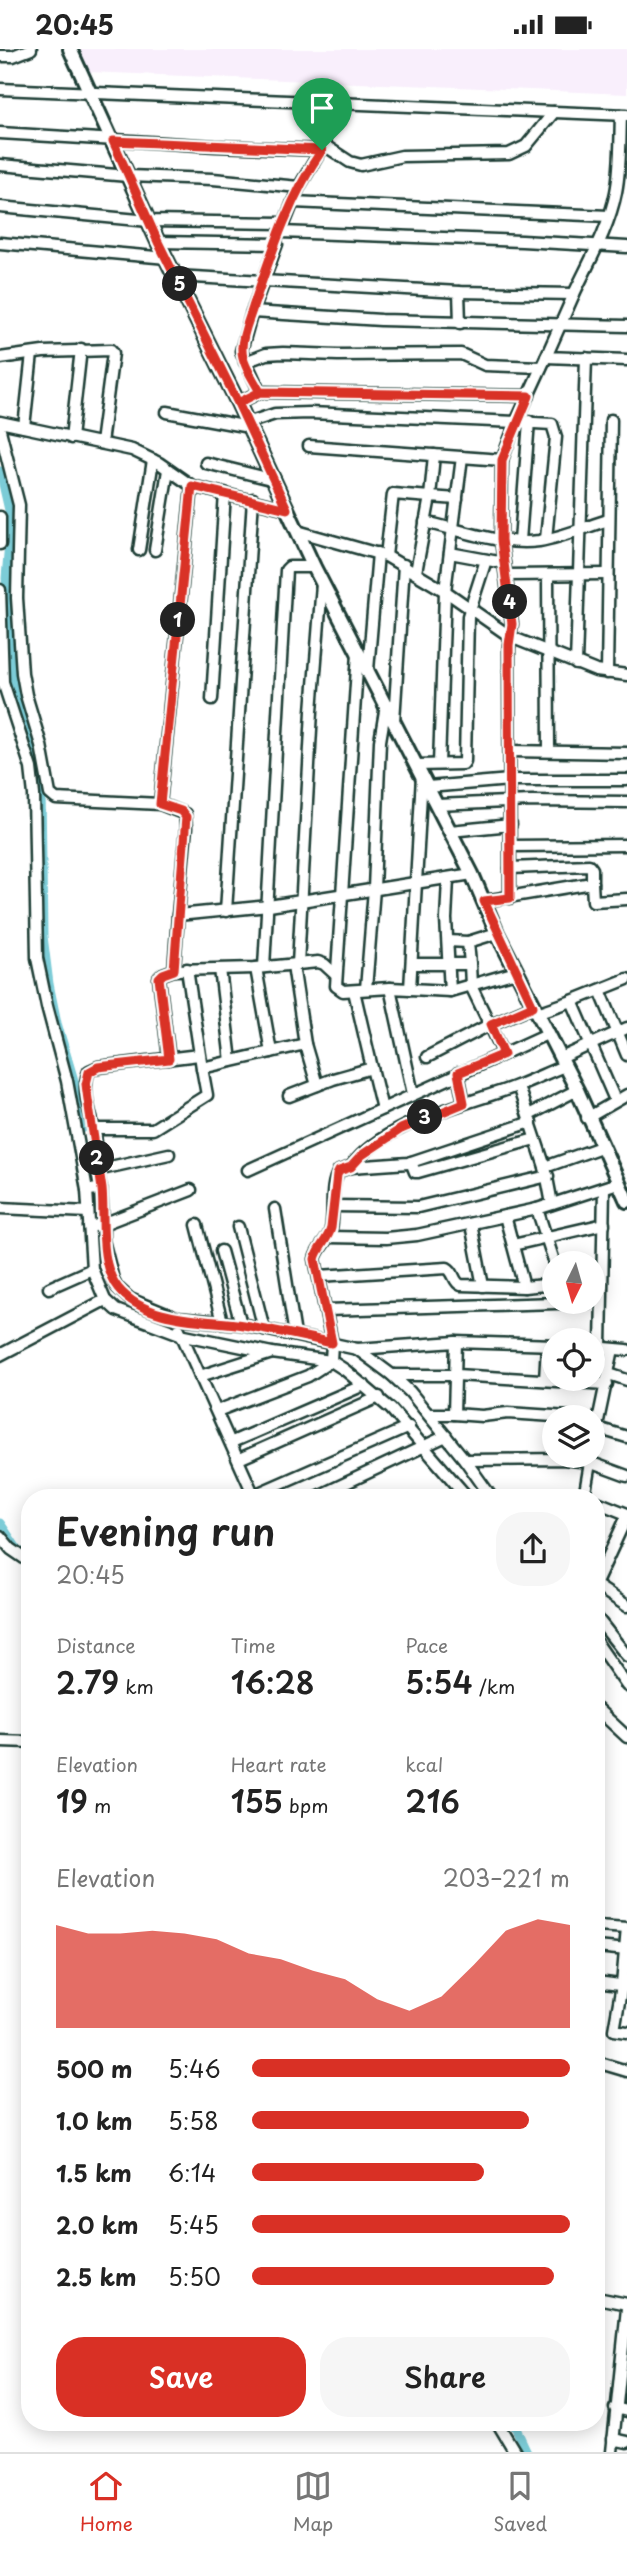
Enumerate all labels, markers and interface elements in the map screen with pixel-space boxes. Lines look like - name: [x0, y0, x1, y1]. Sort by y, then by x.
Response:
- text: 20:45: [35, 5, 114, 44]
- pin: [292, 78, 352, 150]
- icon: arrive: [303, 89, 341, 127]
- pin: 5: [162, 267, 198, 301]
- text: 5: [173, 269, 186, 297]
- pin: 4: [492, 585, 528, 619]
- text: 4: [503, 587, 516, 615]
- pin: 1: [160, 603, 196, 637]
- text: 1: [173, 605, 182, 633]
- pin: 3: [408, 1099, 442, 1135]
- text: 3: [418, 1102, 431, 1130]
- pin: 2: [80, 1141, 114, 1175]
- text: 2: [90, 1143, 103, 1171]
- north arrow: [542, 1251, 606, 1314]
- map controls: [542, 1251, 605, 1468]
- button: locate: [542, 1328, 605, 1391]
- button: layers: [542, 1405, 605, 1468]
- text: Evening run: [56, 1502, 275, 1559]
- button: share: [496, 1512, 570, 1586]
- text: 20:45: [56, 1557, 125, 1592]
- text: Distance: [56, 1631, 136, 1659]
- text: Time: [231, 1631, 276, 1659]
- text: Pace: [405, 1631, 448, 1659]
- text: 2.79: [56, 1659, 119, 1704]
- text: 16:28: [231, 1659, 314, 1704]
- text: 5:54: [405, 1659, 473, 1704]
- text: km: [119, 1672, 154, 1700]
- text: /km: [473, 1672, 515, 1700]
- text: Elevation: [56, 1750, 138, 1778]
- text: Heart rate: [231, 1750, 327, 1778]
- text: kcal: [405, 1750, 443, 1778]
- text: 19: [56, 1778, 88, 1823]
- text: 155: [231, 1778, 283, 1823]
- text: 216: [405, 1778, 460, 1823]
- text: m: [88, 1791, 111, 1819]
- text: bpm: [283, 1791, 329, 1819]
- text: Elevation: [56, 1860, 155, 1895]
- text: 203–221 m: [443, 1860, 570, 1895]
- text: 500 m: [56, 2051, 133, 2086]
- text: 5:46: [168, 2051, 221, 2086]
- text: 1.0 km: [56, 2103, 133, 2138]
- text: 5:58: [168, 2103, 219, 2138]
- text: 1.5 km: [56, 2155, 132, 2190]
- text: 6:14: [168, 2155, 216, 2190]
- text: 2.0 km: [56, 2207, 138, 2242]
- text: 5:45: [168, 2207, 219, 2242]
- text: 2.5 km: [56, 2259, 136, 2294]
- text: 5:50: [168, 2259, 221, 2294]
- button: Save: [56, 2337, 306, 2417]
- button: Share: [320, 2337, 570, 2417]
- tab: Home: [80, 2467, 133, 2537]
- tab: Map: [293, 2467, 333, 2537]
- tab: Saved: [493, 2467, 547, 2537]

